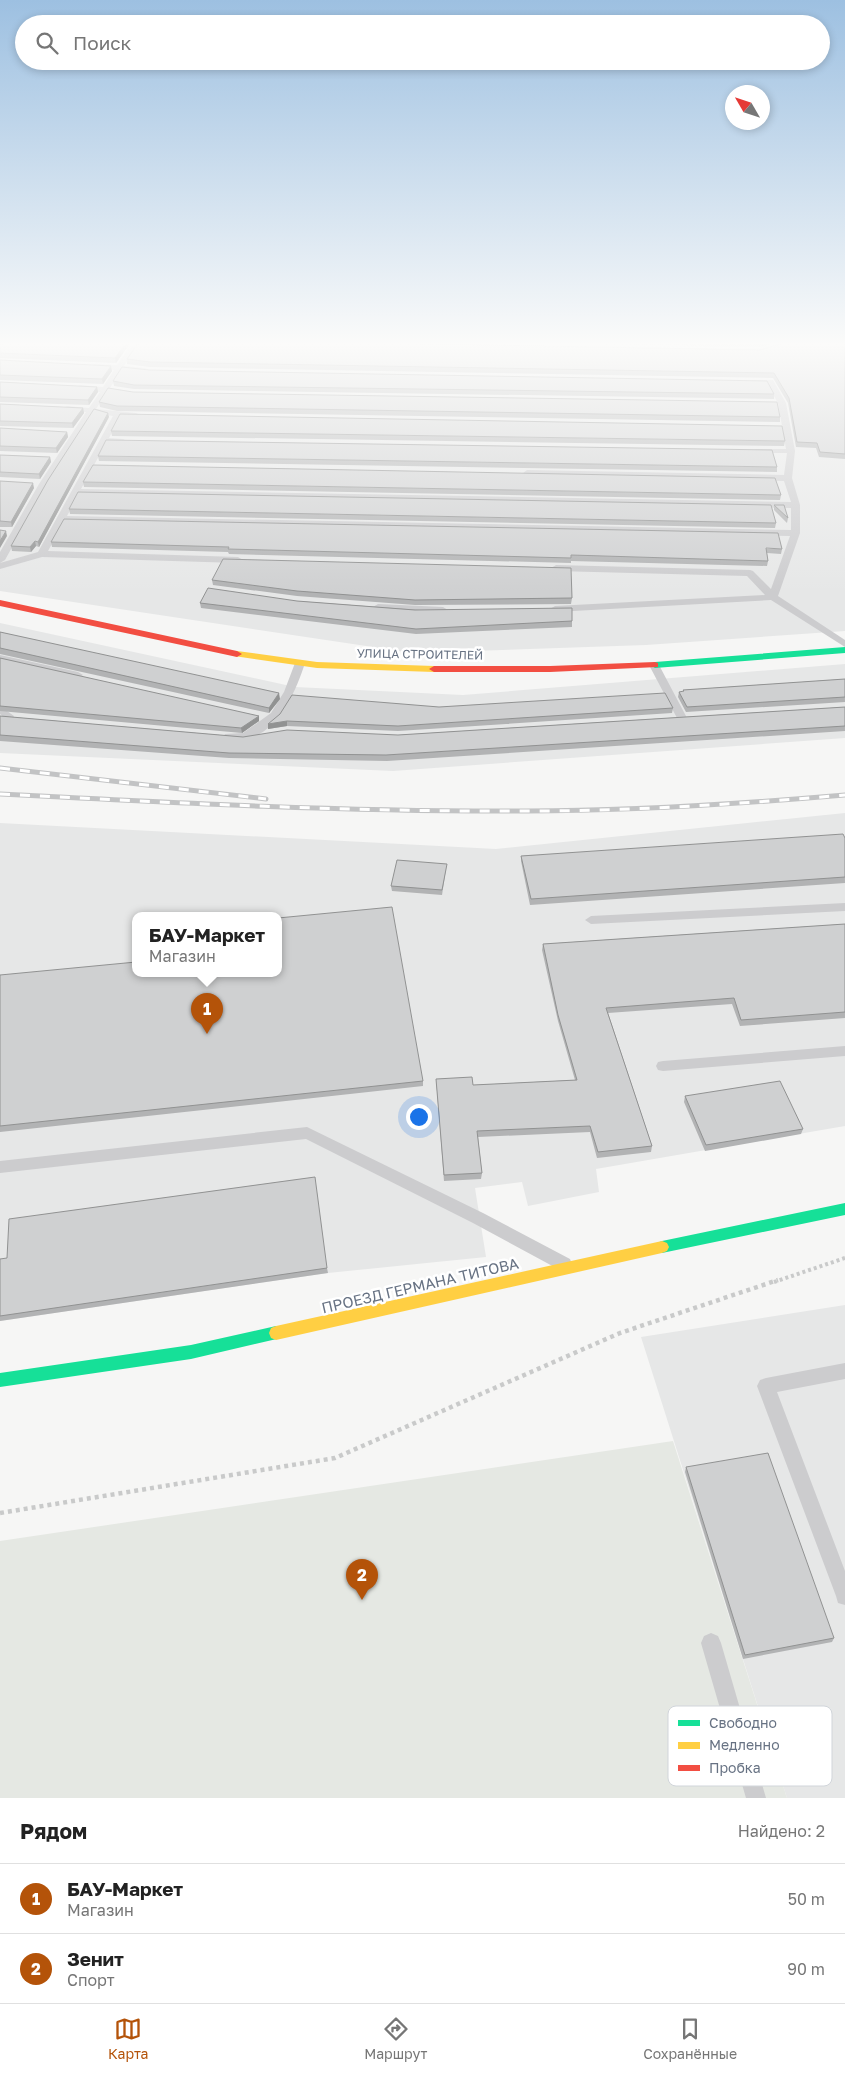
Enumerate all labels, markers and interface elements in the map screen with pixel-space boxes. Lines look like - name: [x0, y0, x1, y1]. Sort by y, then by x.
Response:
- search box: [15, 15, 830, 70]
- icon: search: [33, 29, 61, 57]
- text: Поиск: [73, 31, 132, 54]
- north arrow: [725, 85, 770, 130]
- street label: УЛИЦА СТРОИТЕЛЕЙ: [357, 645, 483, 663]
- popup: [132, 912, 282, 977]
- text: БАУ-Маркет: [149, 923, 265, 946]
- text: Магазин: [149, 946, 216, 966]
- pin: 1: [191, 993, 223, 1034]
- your location: [406, 1104, 432, 1130]
- street label: ПРОЕЗД ГЕРМАНА ТИТОВА: [320, 1254, 520, 1316]
- pin: 2: [346, 1559, 378, 1600]
- legend: [668, 1706, 832, 1786]
- text: Свободно: [709, 1714, 777, 1731]
- text: Медленно: [709, 1736, 780, 1753]
- text: Пробка: [709, 1759, 761, 1776]
- text: Рядом: [20, 1818, 87, 1844]
- text: Найдено: 2: [738, 1821, 825, 1841]
- text: БАУ-Маркет: [67, 1877, 183, 1900]
- text: 1: [32, 1889, 40, 1909]
- text: 50 m: [788, 1889, 825, 1909]
- text: Магазин: [67, 1900, 134, 1920]
- text: Зенит: [67, 1947, 124, 1970]
- text: 2: [31, 1959, 41, 1979]
- text: 90 m: [787, 1959, 825, 1979]
- text: Спорт: [67, 1970, 115, 1990]
- tab: Карта: [108, 2015, 148, 2062]
- tab: Маршрут: [364, 2015, 427, 2062]
- tab: Сохранённые: [643, 2015, 737, 2062]

